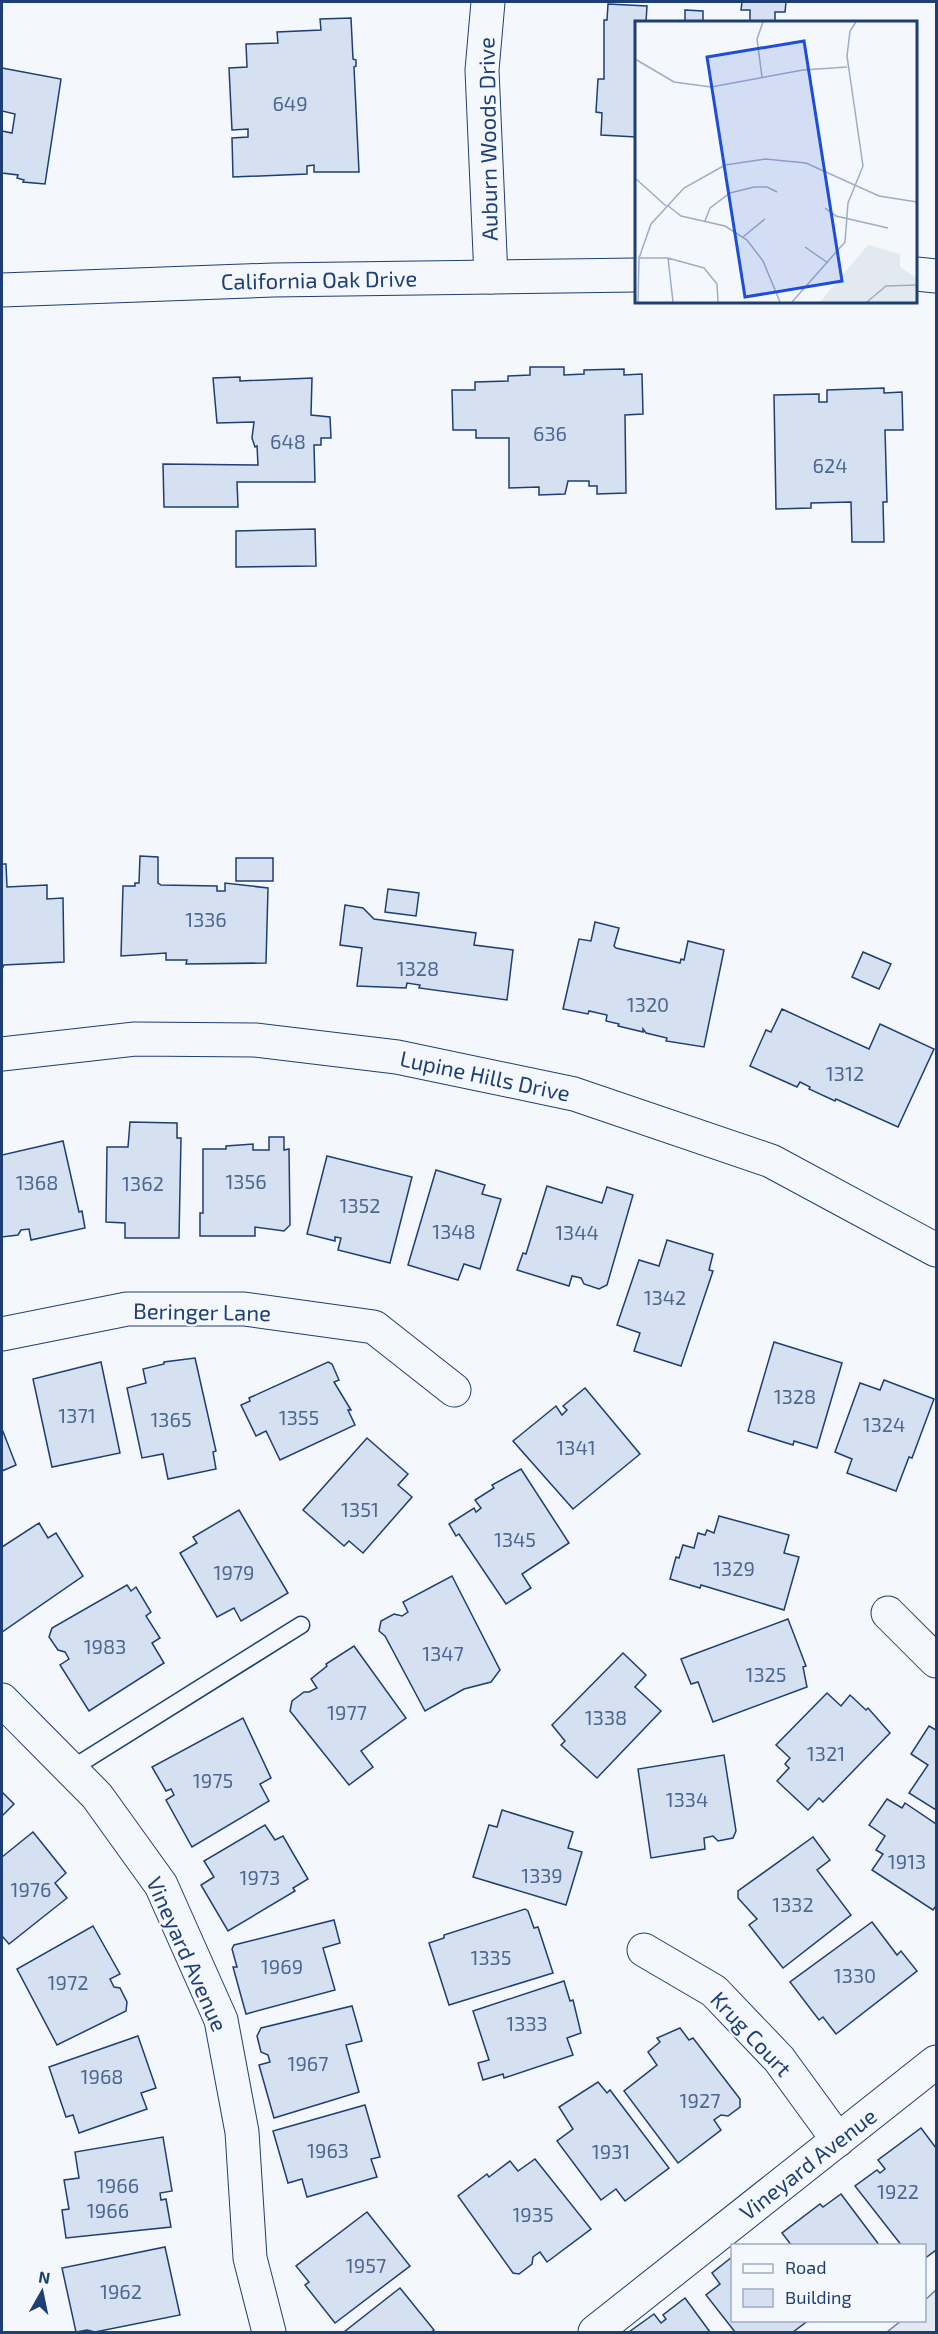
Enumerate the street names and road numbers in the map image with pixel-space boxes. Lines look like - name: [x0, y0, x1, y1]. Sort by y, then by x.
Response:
- street label: Auburn Woods Drive: [472, 37, 502, 241]
- street label: California Oak Drive: [221, 264, 417, 294]
- street label: Lupine Hills Drive: [398, 1044, 573, 1106]
- street label: Beringer Lane: [133, 1297, 271, 1325]
- street label: Vineyard Avenue: [142, 1872, 234, 2035]
- street label: Krug Court: [706, 1986, 797, 2081]
- street label: Vineyard Avenue: [734, 2102, 881, 2225]

